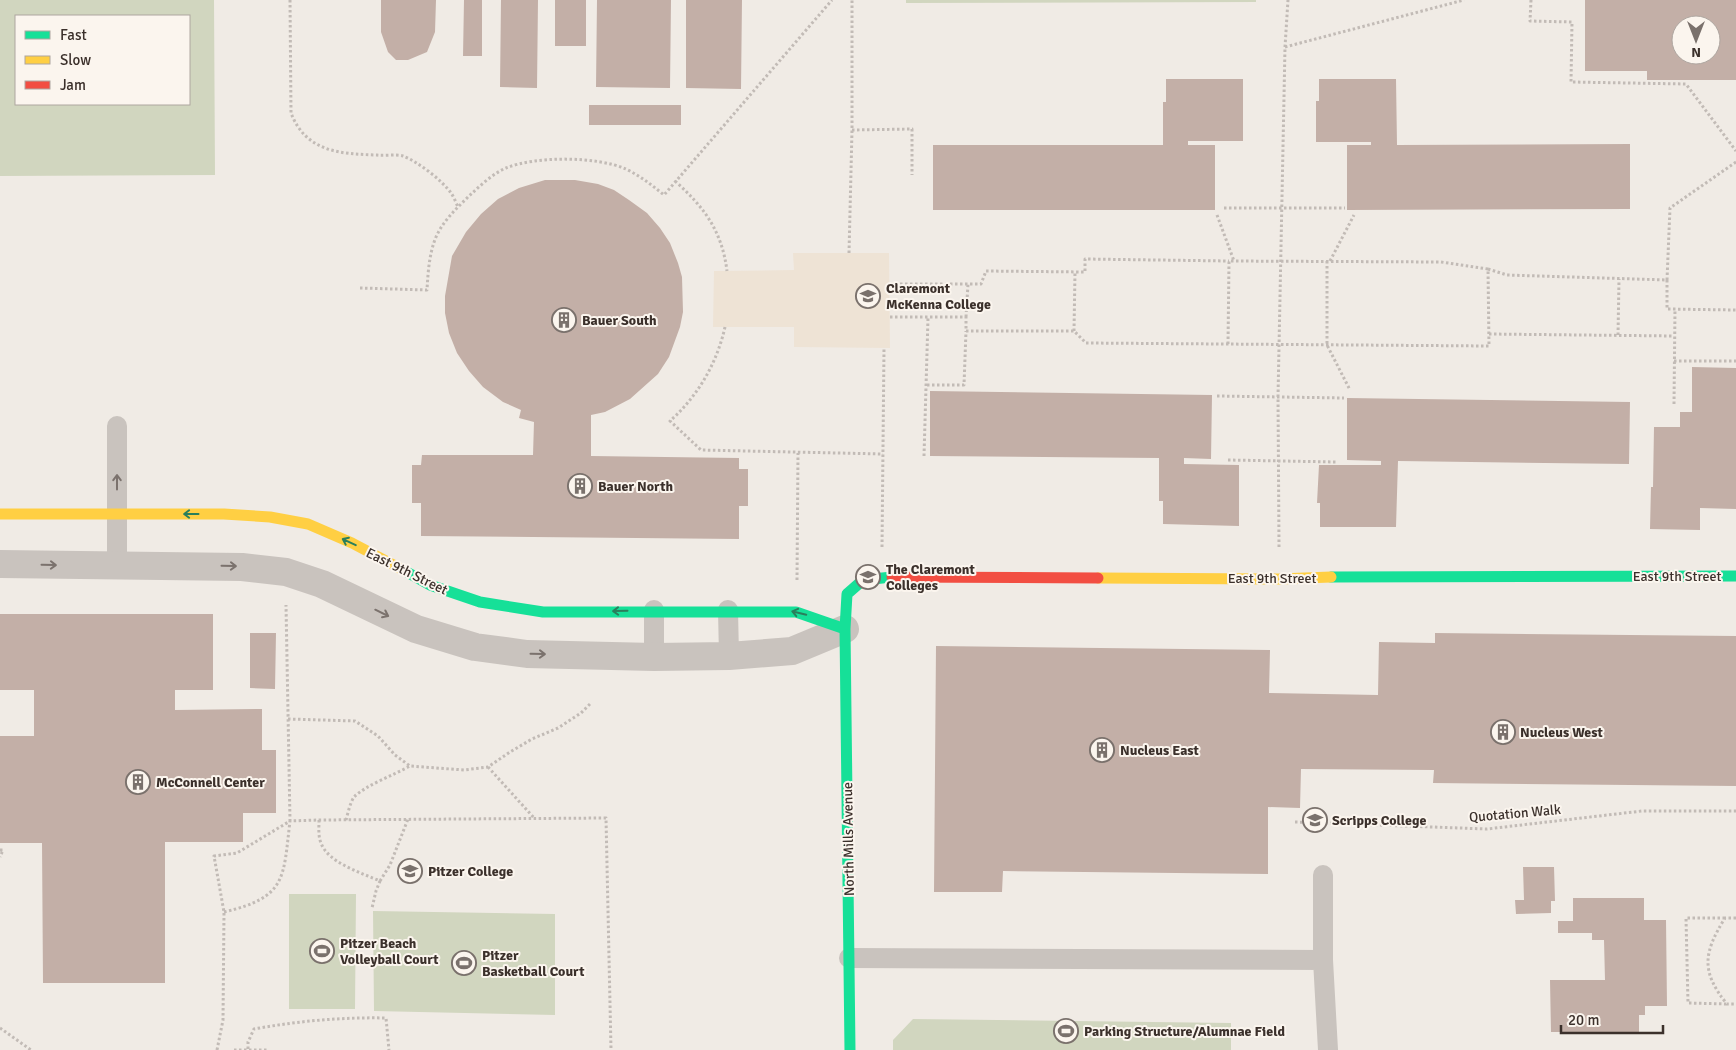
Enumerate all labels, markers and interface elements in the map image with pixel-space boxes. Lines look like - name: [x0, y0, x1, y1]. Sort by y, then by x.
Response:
- legend: [15, 15, 190, 105]
- north arrow: [1671, 15, 1721, 65]
- text: Fast: [60, 26, 87, 44]
- text: N: [1691, 44, 1701, 61]
- text: Slow: [60, 51, 91, 69]
- text: Jam: [60, 76, 86, 94]
- place label: Claremont McKenna College: [886, 280, 991, 313]
- school or university icon: Claremont McKenna College: [855, 283, 881, 309]
- building icon: Bauer South: [551, 307, 577, 333]
- place label: Bauer South: [582, 312, 657, 329]
- building icon: Bauer North: [567, 473, 593, 499]
- one-way arrow: [112, 474, 122, 490]
- place label: Bauer North: [598, 478, 673, 495]
- one-way arrow: [183, 509, 200, 519]
- one-way arrow: [342, 537, 357, 546]
- street label: East 9th Street: [363, 544, 450, 599]
- one-way arrow: [40, 560, 56, 569]
- place label: The Claremont Colleges: [886, 561, 975, 594]
- one-way arrow: [220, 562, 236, 571]
- school or university icon: The Claremont Colleges: [855, 564, 881, 590]
- street label: East 9th Street: [1633, 568, 1721, 585]
- street label: East 9th Street: [1228, 570, 1316, 587]
- one-way arrow: [612, 606, 628, 616]
- one-way arrow: [792, 608, 808, 617]
- one-way arrow: [374, 609, 389, 618]
- one-way arrow: [530, 650, 546, 659]
- building icon: Nucleus West: [1490, 719, 1516, 745]
- place label: Nucleus West: [1520, 724, 1603, 741]
- building icon: Nucleus East: [1089, 737, 1115, 763]
- place label: Nucleus East: [1120, 742, 1200, 759]
- building icon: McConnell Center: [125, 769, 151, 795]
- place label: McConnell Center: [156, 774, 265, 791]
- street label: North Mills Avenue: [839, 782, 858, 896]
- street label: Quotation Walk: [1468, 801, 1562, 826]
- school or university icon: Scripps College: [1302, 807, 1328, 833]
- place label: Scripps College: [1332, 812, 1426, 829]
- school or university icon: Pitzer College: [397, 858, 423, 884]
- place label: Pitzer College: [428, 863, 513, 880]
- place label: Pitzer Beach Volleyball Court: [340, 935, 439, 968]
- sports icon: Pitzer Beach Volleyball Court: [309, 938, 335, 964]
- place label: Pitzer Basketball Court: [482, 947, 585, 980]
- sports icon: Pitzer Basketball Court: [451, 950, 477, 976]
- scale bar: [1561, 1002, 1664, 1034]
- text: 20 m: [1568, 1011, 1599, 1029]
- sports icon: Parking Structure/Alumnae Field: [1053, 1018, 1079, 1044]
- place label: Parking Structure/Alumnae Field: [1084, 1023, 1285, 1040]

